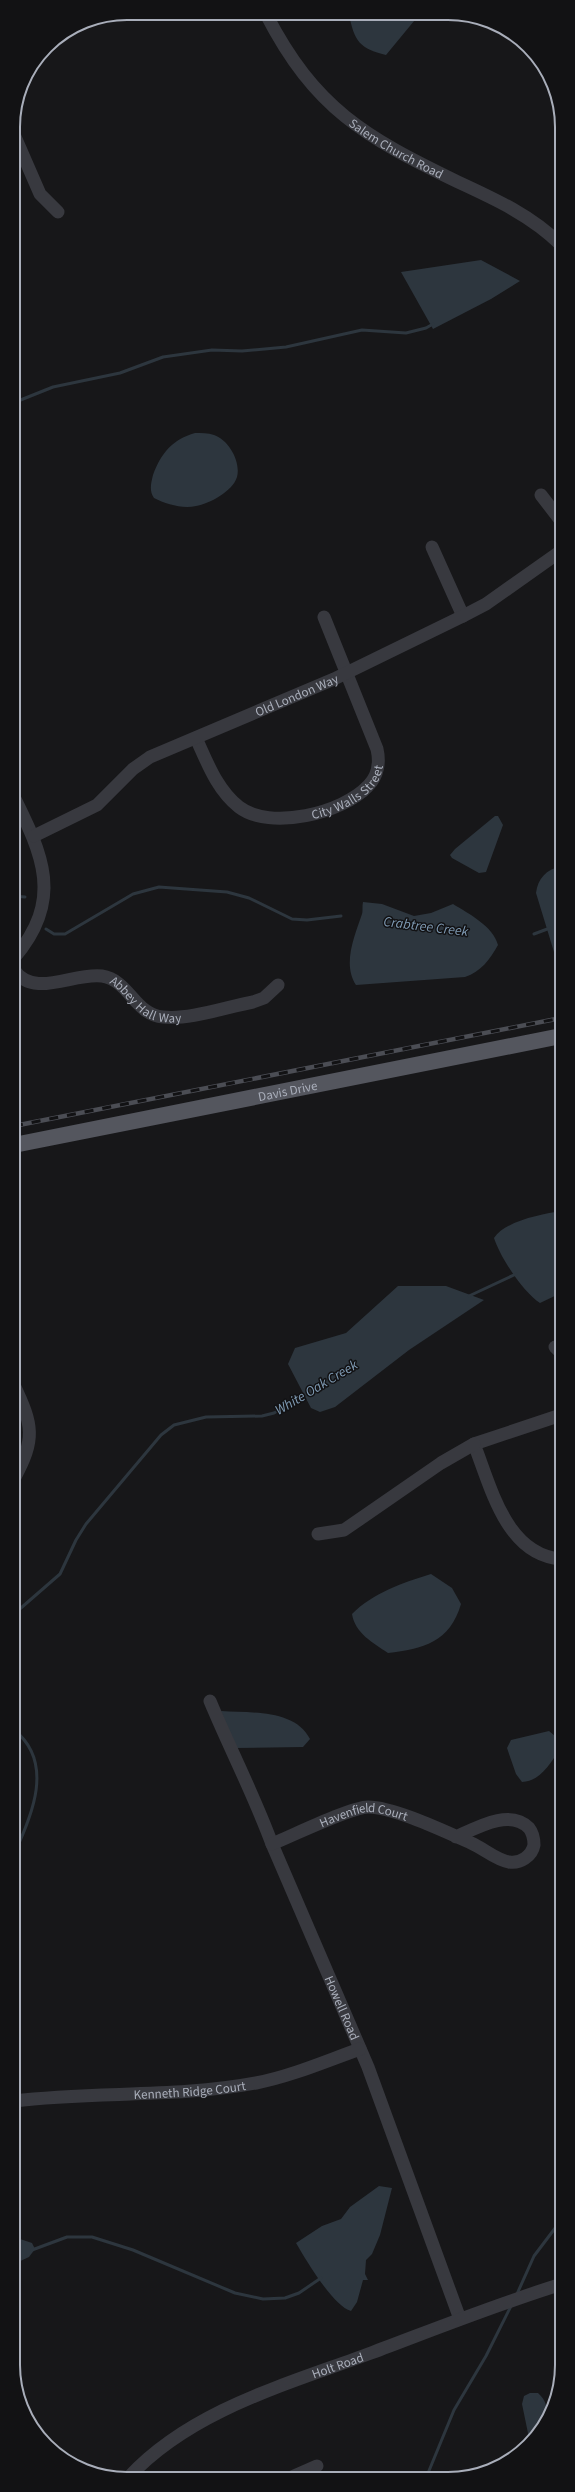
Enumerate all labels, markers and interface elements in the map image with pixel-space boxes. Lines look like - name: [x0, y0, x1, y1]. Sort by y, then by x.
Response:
- street label: Salem Church Road: [345, 115, 446, 183]
- street label: Old London Way: [252, 670, 342, 721]
- street label: City Walls Street: [310, 763, 388, 824]
- water label: Crabtree Creek: [382, 912, 470, 942]
- street label: Abbey Hall Way: [106, 972, 182, 1028]
- street label: Davis Drive: [257, 1077, 319, 1106]
- water label: White Oak Creek: [271, 1355, 362, 1420]
- street label: Havenfield Court: [317, 1799, 411, 1832]
- street label: Howell Road: [320, 1973, 363, 2043]
- street label: Kenneth Ridge Court: [133, 2077, 248, 2104]
- street label: Holt Road: [309, 2348, 366, 2384]

